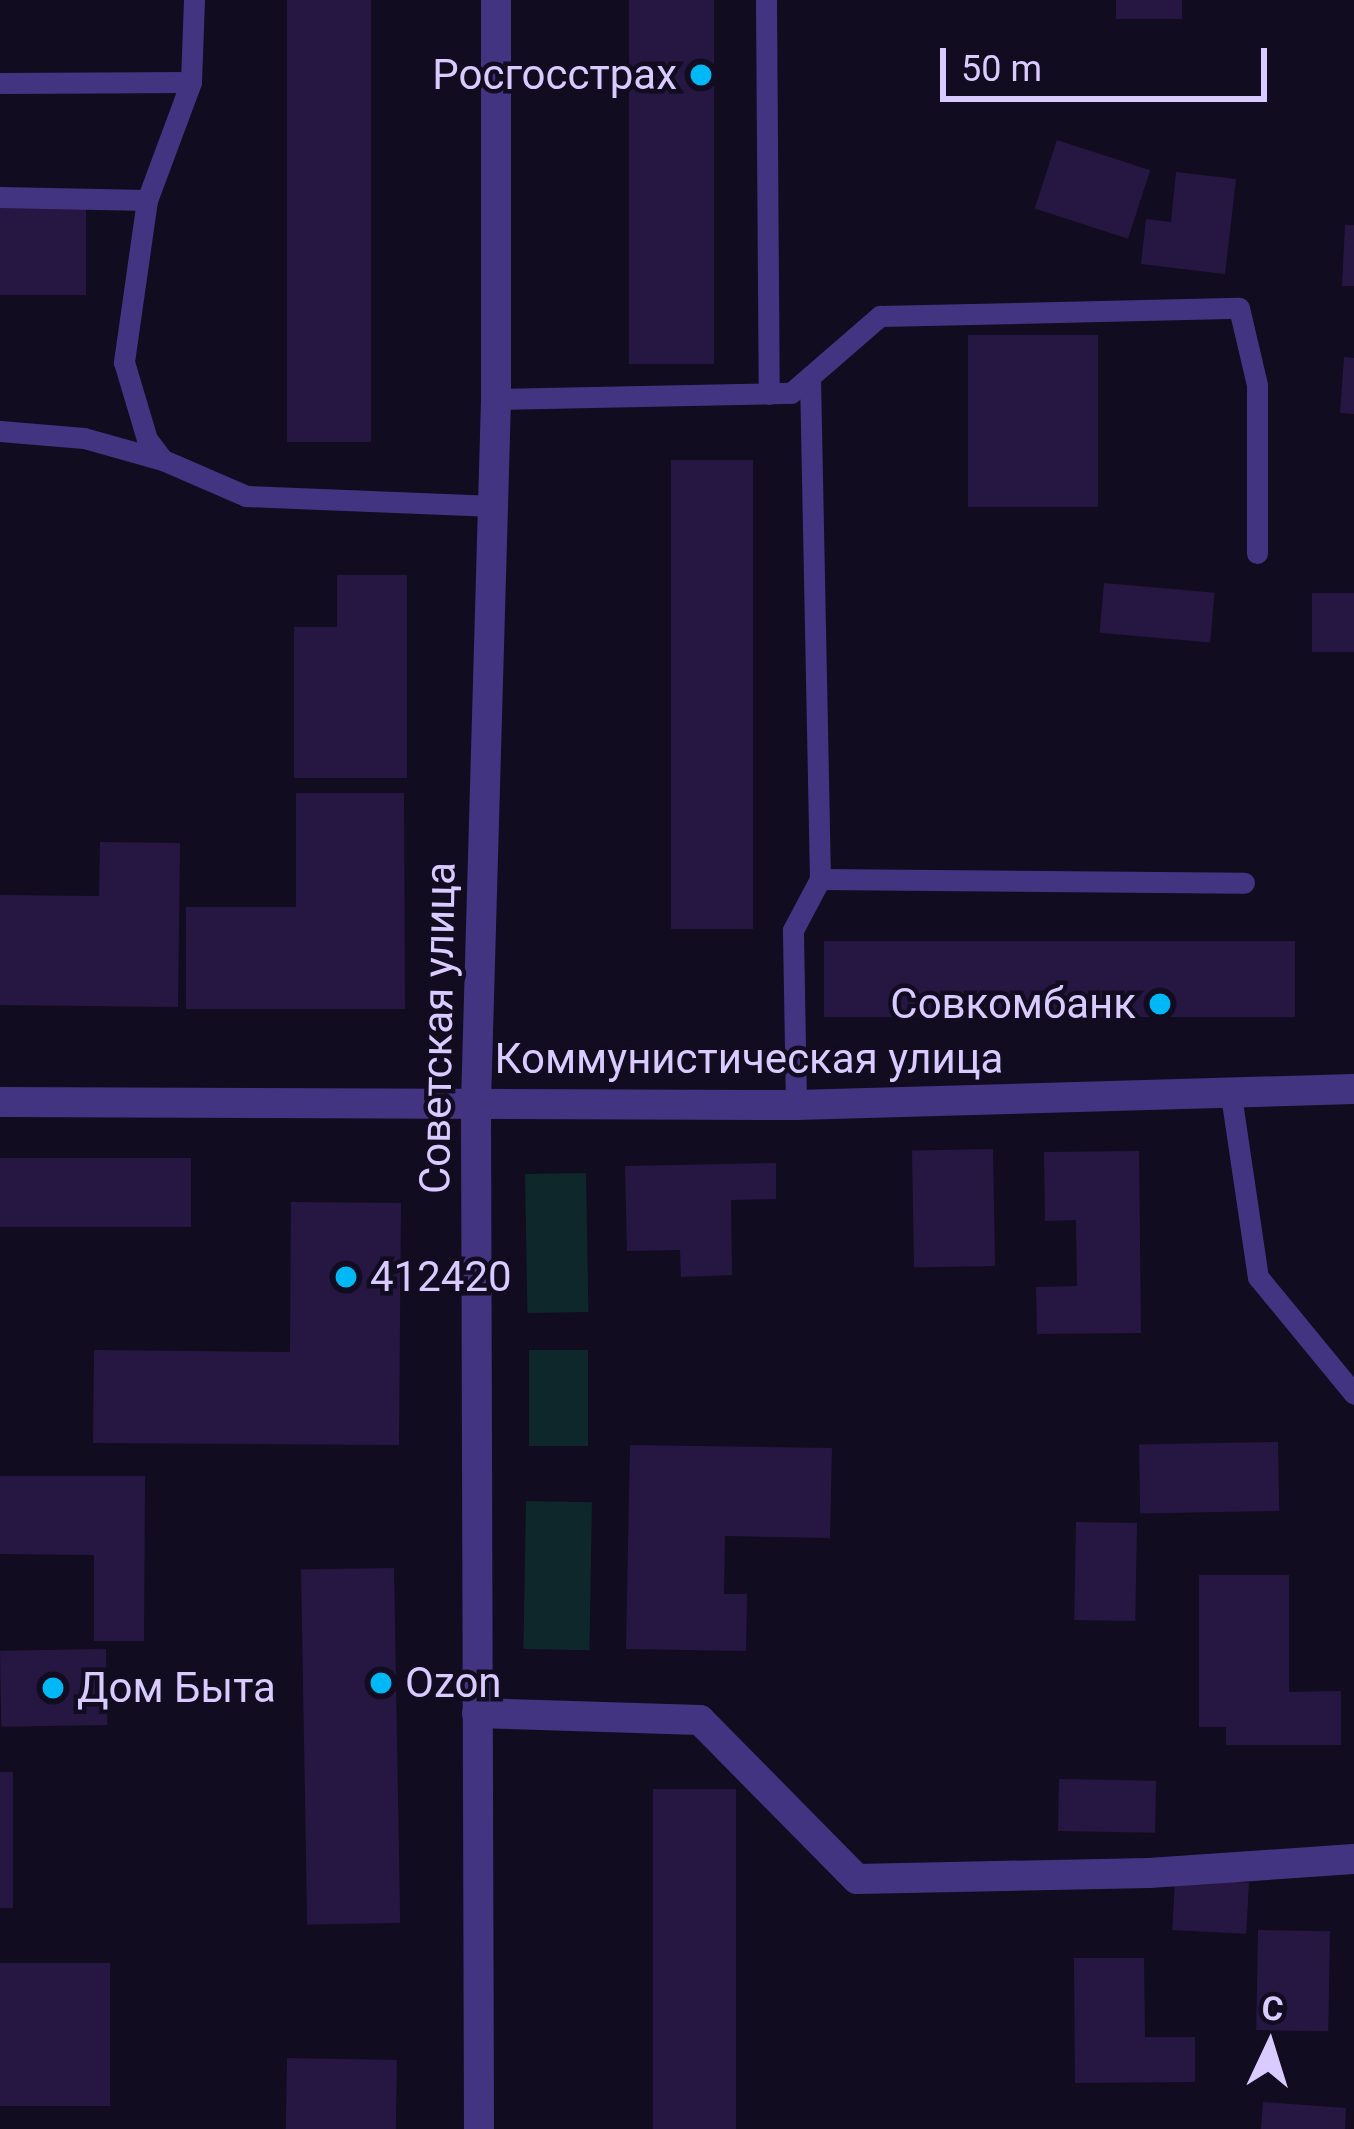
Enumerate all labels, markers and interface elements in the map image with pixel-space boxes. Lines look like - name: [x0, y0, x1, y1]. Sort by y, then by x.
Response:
- scale bar: [946, 24, 1273, 98]
- text: 50 m: [961, 48, 1042, 90]
- place label: Росгосстрах: [432, 50, 677, 100]
- marker: Росгосстрах: [688, 62, 714, 88]
- street label: Советская улица: [410, 861, 466, 1195]
- place label: Совкомбанк: [890, 979, 1136, 1029]
- marker: Совкомбанк: [1147, 991, 1173, 1017]
- street label: Коммунистическая улица: [495, 1034, 1003, 1084]
- place label: 412420: [370, 1252, 512, 1302]
- marker: 412420: [333, 1264, 359, 1290]
- place label: Ozon: [405, 1658, 502, 1708]
- place label: Дом Быта: [77, 1663, 276, 1713]
- marker: Ozon: [368, 1670, 394, 1696]
- marker: Дом Быта: [40, 1675, 66, 1701]
- north arrow: [1210, 1985, 1330, 2105]
- text: С: [1260, 1988, 1285, 2029]

